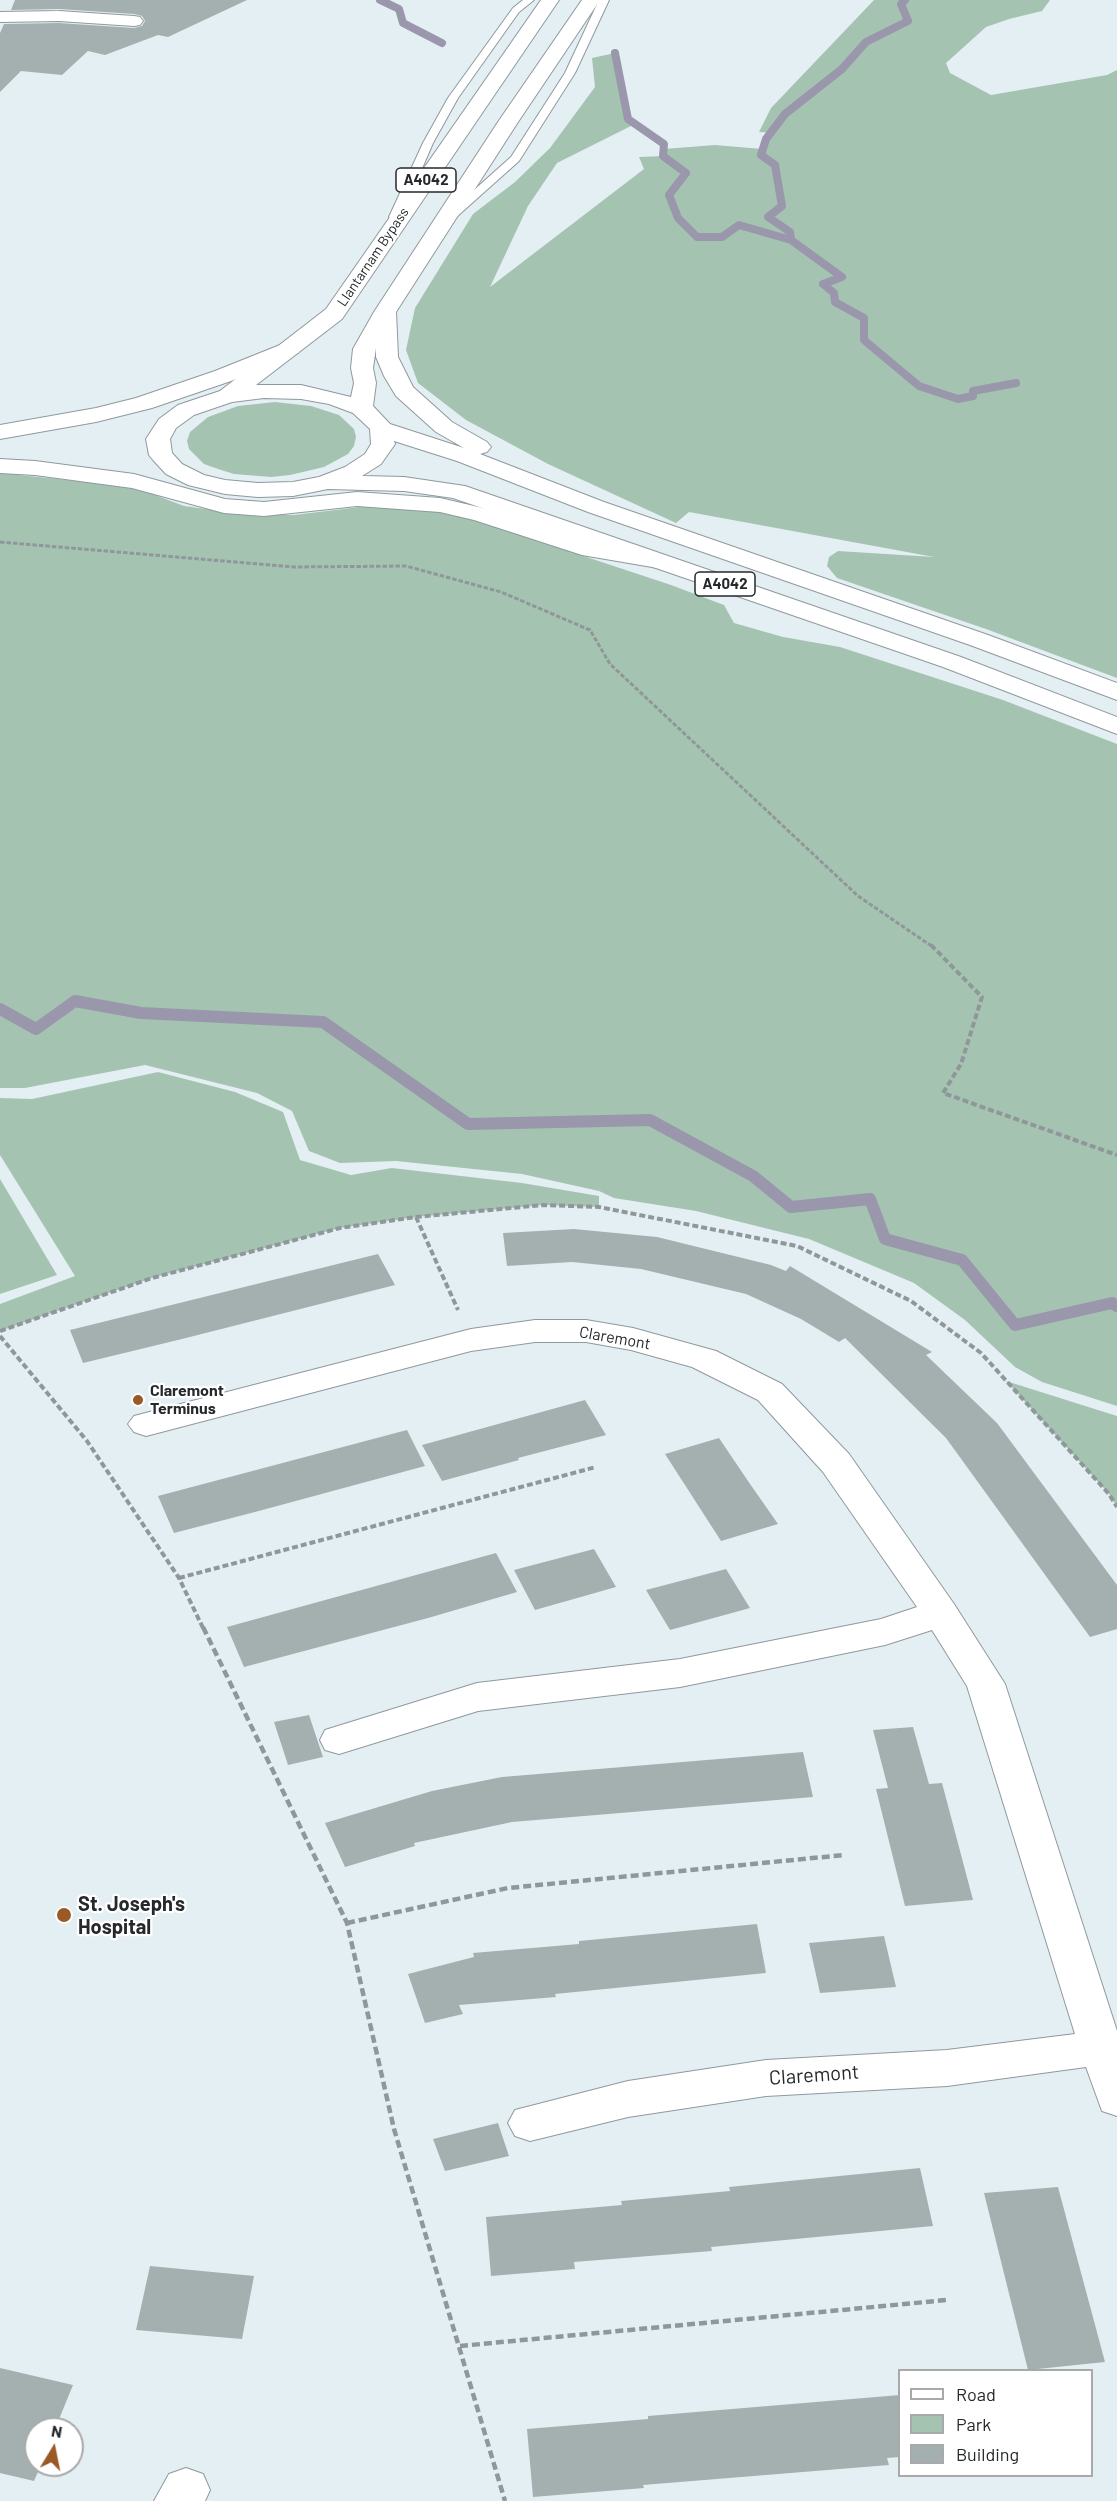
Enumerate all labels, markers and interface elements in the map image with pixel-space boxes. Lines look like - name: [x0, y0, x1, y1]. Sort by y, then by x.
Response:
- road number: A4042: [396, 168, 456, 192]
- street label: Llantarnam Bypass: [334, 204, 412, 310]
- road number: A4042: [695, 572, 755, 596]
- street label: Claremont: [578, 1322, 652, 1354]
- place label: Claremont Terminus: [150, 1381, 224, 1419]
- marker: Claremont Terminus: [131, 1393, 145, 1407]
- place label: St. Joseph's Hospital: [78, 1892, 185, 1939]
- marker: St. Joseph's Hospital: [55, 1906, 73, 1924]
- street label: Claremont: [768, 2060, 860, 2090]
- legend: [898, 2369, 1093, 2477]
- text: Road: [956, 2383, 996, 2405]
- text: Park: [956, 2413, 991, 2435]
- north arrow: [24, 2417, 84, 2477]
- text: N: [50, 2420, 64, 2441]
- text: Building: [956, 2443, 1019, 2465]

